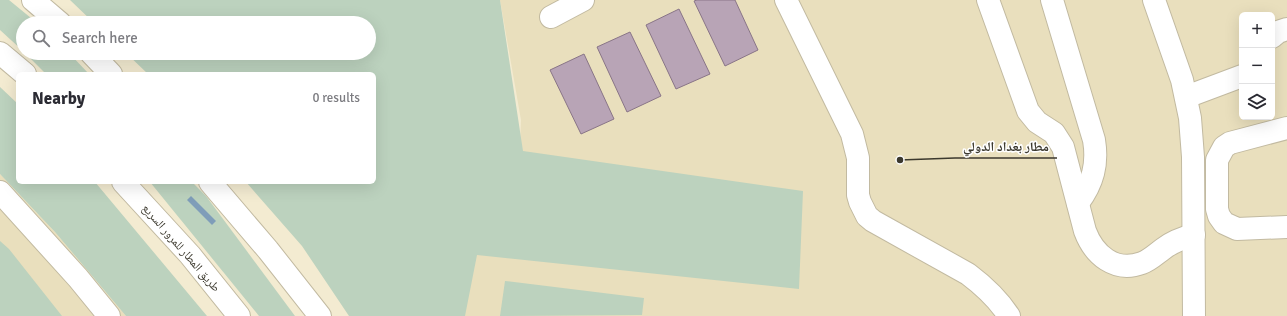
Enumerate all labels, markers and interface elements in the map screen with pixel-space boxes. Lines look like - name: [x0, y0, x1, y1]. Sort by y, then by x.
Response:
- map controls: [1239, 12, 1275, 120]
- button: +: [1239, 12, 1275, 48]
- search box: [16, 16, 376, 60]
- icon: search: [30, 27, 52, 49]
- text: Search here: [62, 29, 138, 47]
- button: −: [1239, 48, 1275, 84]
- button: layers: [1239, 84, 1275, 120]
- text: Nearby: [32, 88, 85, 109]
- text: 0 results: [312, 90, 360, 106]
- callout: مطار بغداد الدولي: [955, 133, 1057, 158]
- text: مطار بغداد الدولي: [963, 139, 1049, 157]
- street label: طريق المطار للمرور السريع: [139, 201, 223, 295]

